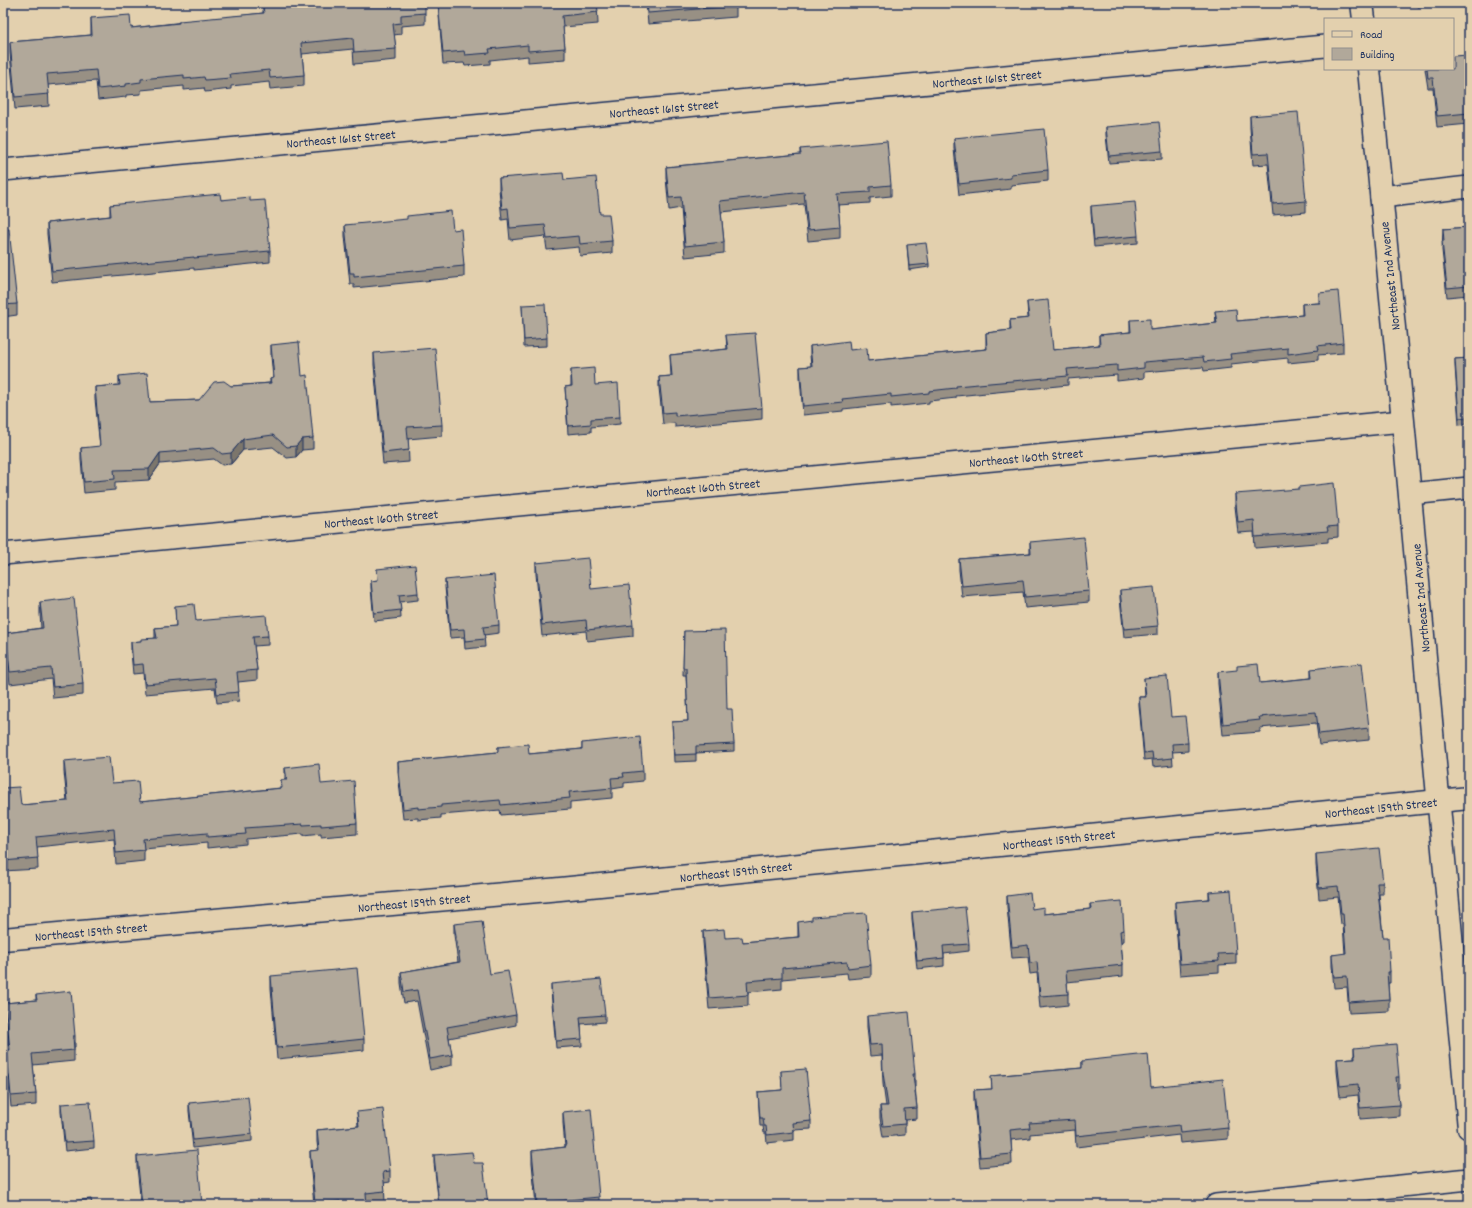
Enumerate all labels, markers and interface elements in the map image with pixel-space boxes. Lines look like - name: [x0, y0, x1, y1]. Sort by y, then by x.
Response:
- legend: [1324, 18, 1454, 70]
- text: Road: [1360, 27, 1382, 44]
- text: Building: [1360, 47, 1395, 64]
- street label: Northeast 161st Street: [932, 66, 1043, 95]
- street label: Northeast 161st Street: [609, 96, 720, 125]
- street label: Northeast 161st Street: [286, 126, 397, 155]
- street label: Northeast 2nd Avenue: [1376, 220, 1407, 331]
- street label: Northeast 160th Street: [968, 445, 1084, 474]
- street label: Northeast 160th Street: [645, 475, 761, 504]
- street label: Northeast 160th Street: [323, 506, 439, 535]
- street label: Northeast 2nd Avenue: [1408, 542, 1437, 653]
- street label: Northeast 159th Street: [1324, 794, 1439, 825]
- street label: Northeast 159th Street: [1002, 826, 1117, 857]
- street label: Northeast 159th Street: [679, 858, 794, 889]
- street label: Northeast 159th Street: [357, 890, 472, 919]
- street label: Northeast 159th Street: [34, 919, 149, 948]

